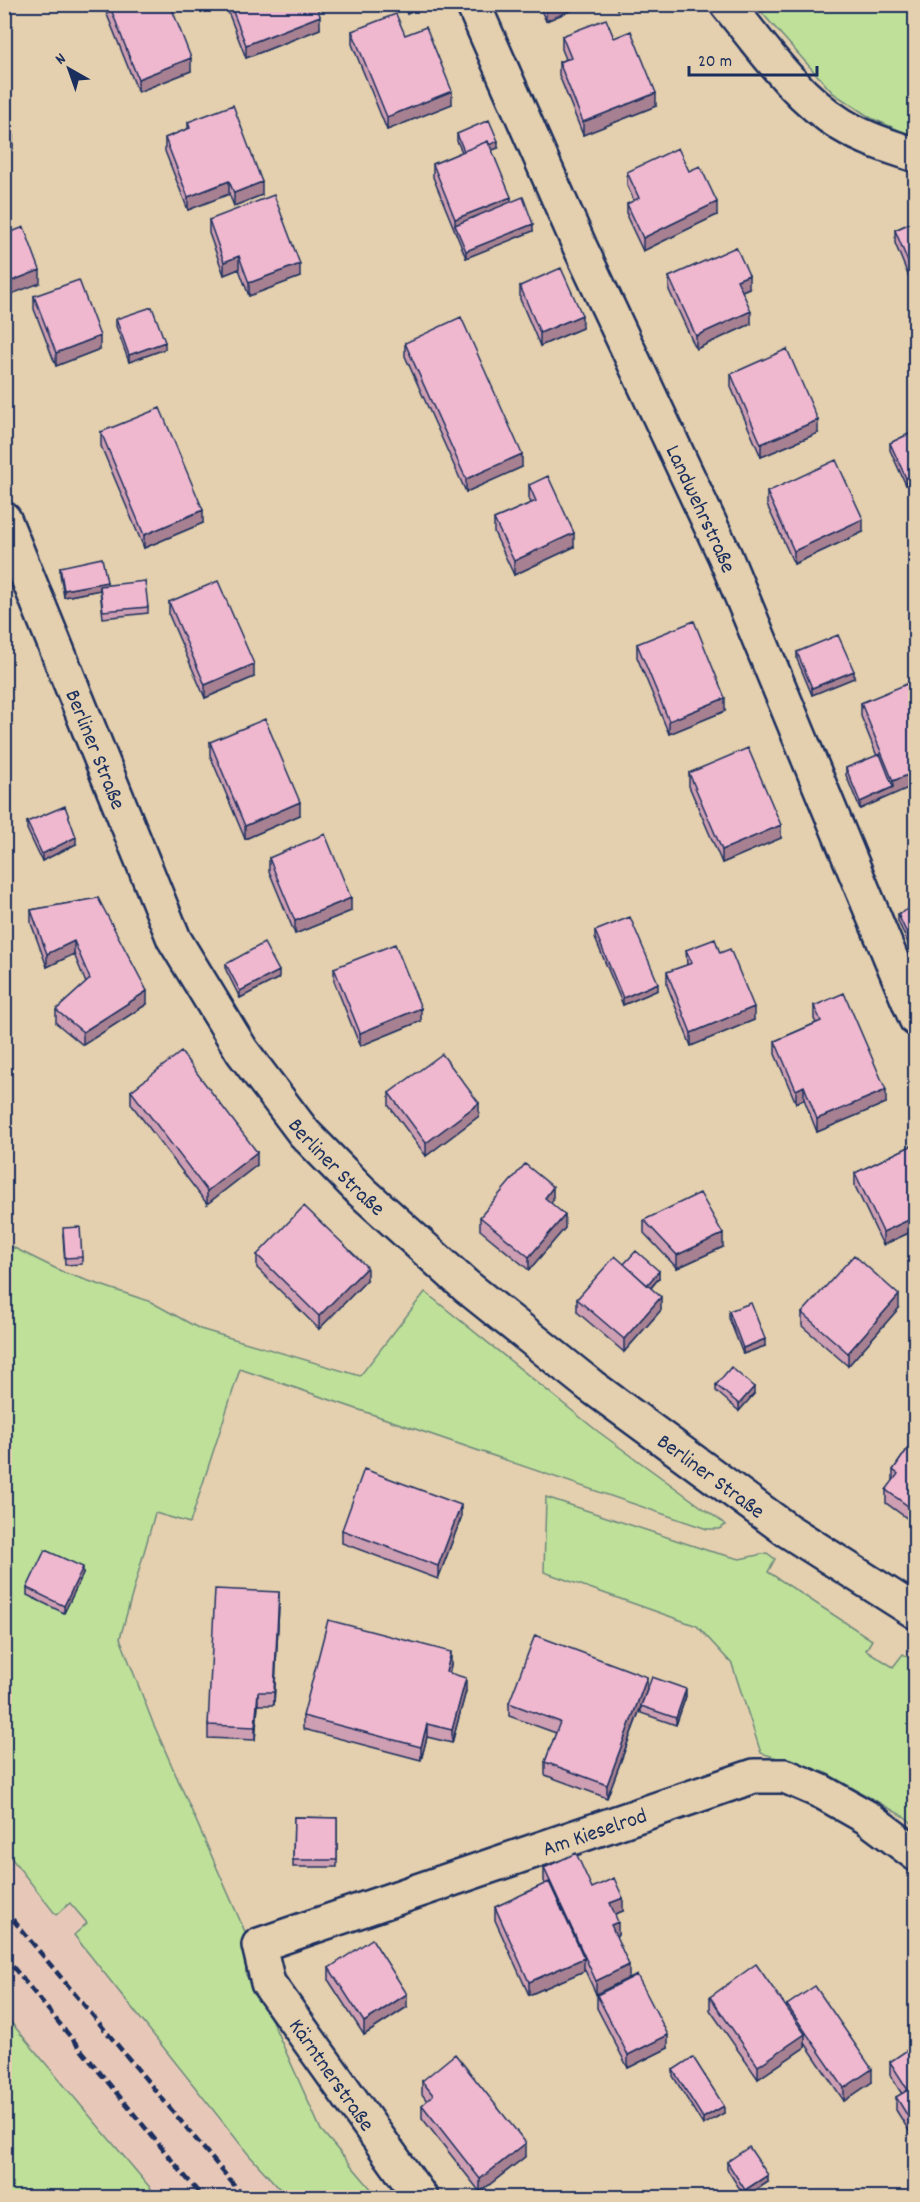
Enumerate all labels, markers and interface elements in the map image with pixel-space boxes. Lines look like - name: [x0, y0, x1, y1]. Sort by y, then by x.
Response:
- north arrow: [39, 39, 99, 99]
- scale bar: [689, 39, 816, 77]
- text: N: [51, 48, 71, 71]
- text: 20 m: [698, 50, 732, 75]
- street label: Landwehrstraße: [656, 441, 742, 578]
- street label: Berliner Straße: [56, 685, 132, 815]
- street label: Berliner Straße: [279, 1113, 391, 1225]
- street label: Berliner Straße: [649, 1428, 770, 1528]
- street label: Am Kieselrod: [539, 1802, 652, 1866]
- street label: Kärntnerstraße: [280, 2013, 381, 2139]

